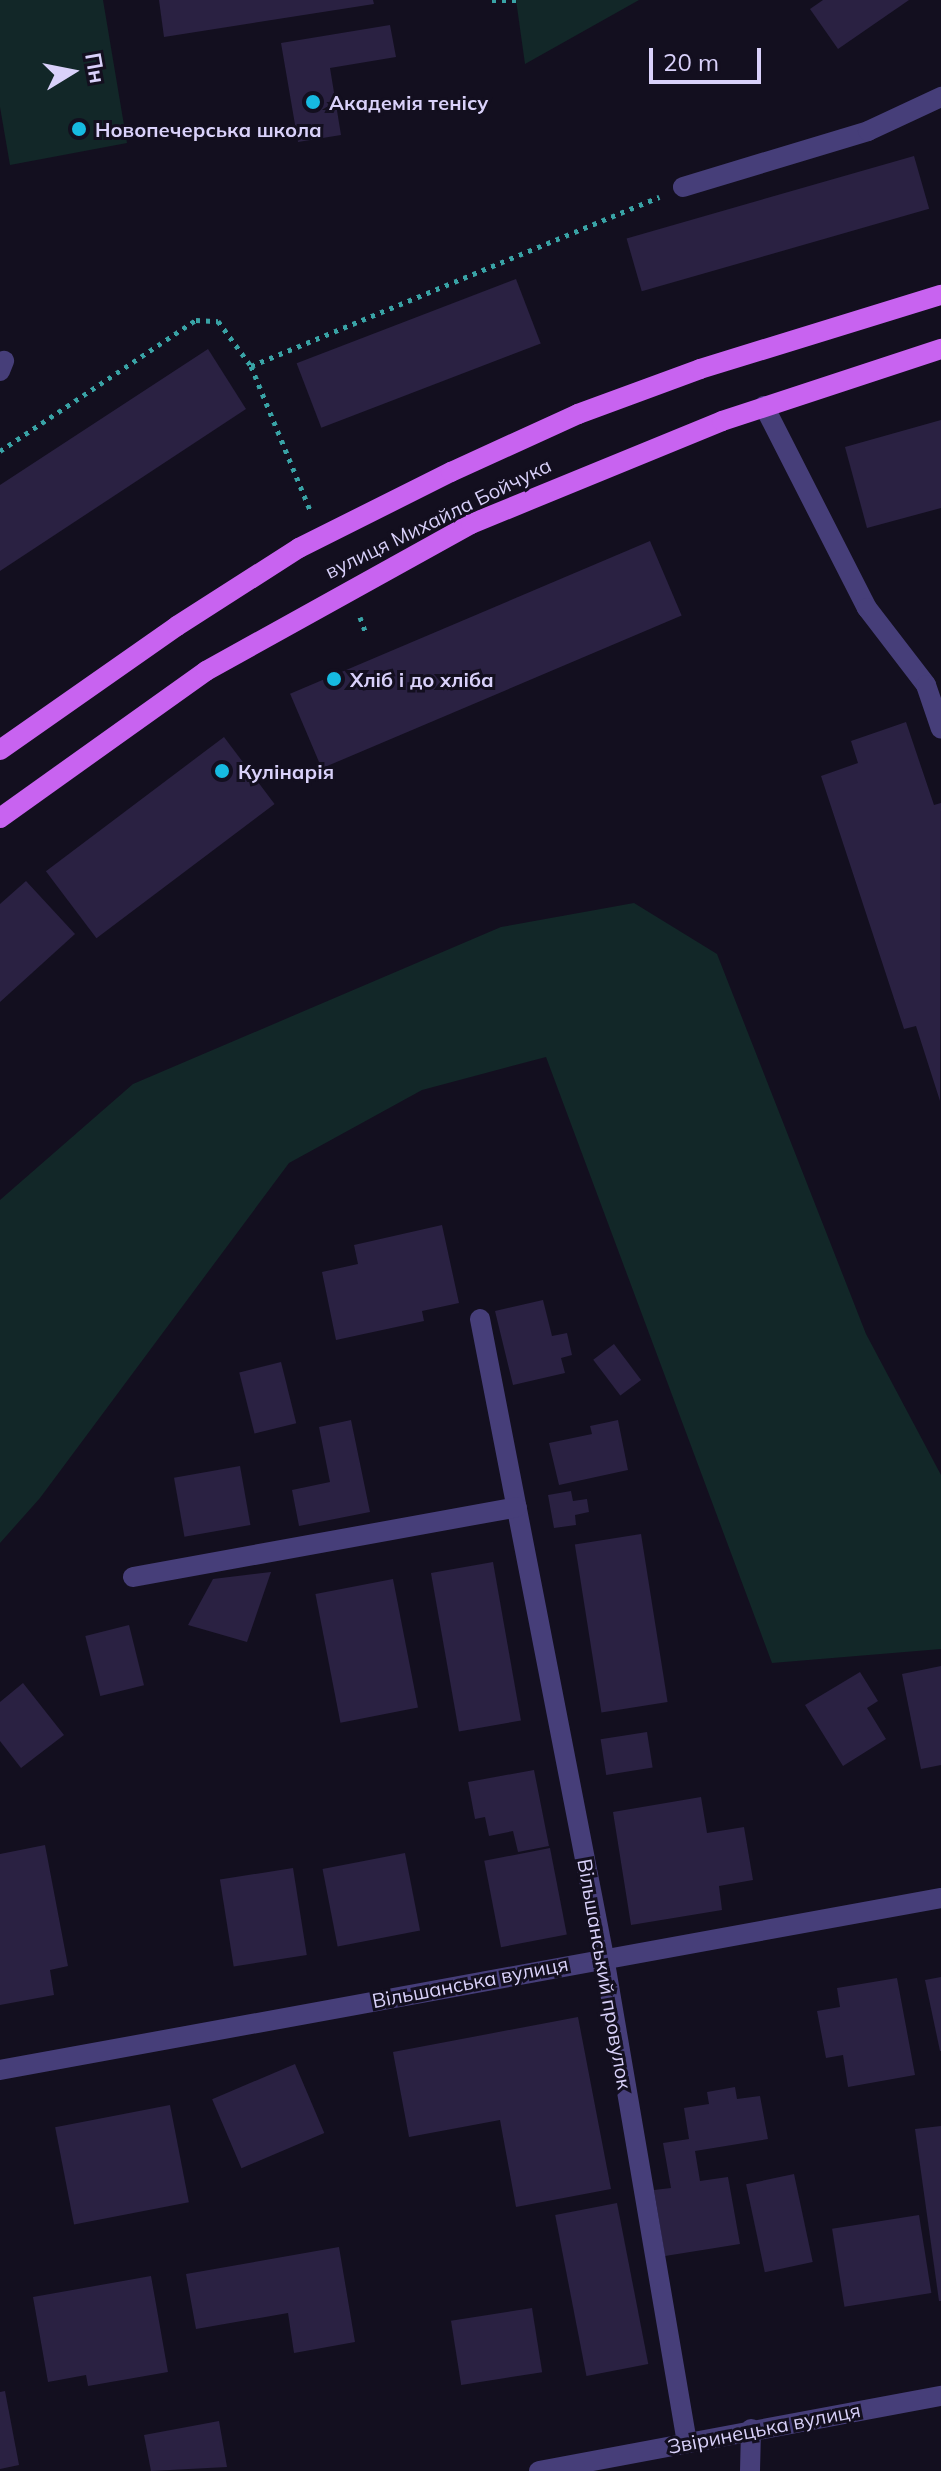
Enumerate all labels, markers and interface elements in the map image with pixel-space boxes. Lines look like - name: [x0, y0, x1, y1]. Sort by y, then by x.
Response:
- north arrow: [32, 32, 112, 112]
- scale bar: [653, 32, 765, 82]
- text: 20 m: [663, 47, 719, 77]
- text: Пн: [79, 50, 112, 85]
- place label: Академія тенісу: [329, 90, 488, 114]
- marker: Академія тенісу: [304, 93, 322, 111]
- place label: Новопечерська школа: [95, 117, 322, 141]
- marker: Новопечерська школа: [70, 120, 88, 138]
- street label: вулиця Михайла Бойчука: [321, 453, 555, 583]
- place label: Хліб і до хліба: [350, 667, 494, 691]
- marker: Хліб і до хліба: [325, 670, 343, 688]
- place label: Кулінарія: [238, 759, 334, 783]
- marker: Кулінарія: [213, 762, 231, 780]
- street label: Вільшанський провулок: [573, 1857, 637, 2091]
- street label: Вільшанська вулиця: [370, 1951, 570, 2013]
- street label: Звіринецька вулиця: [666, 2398, 862, 2458]

